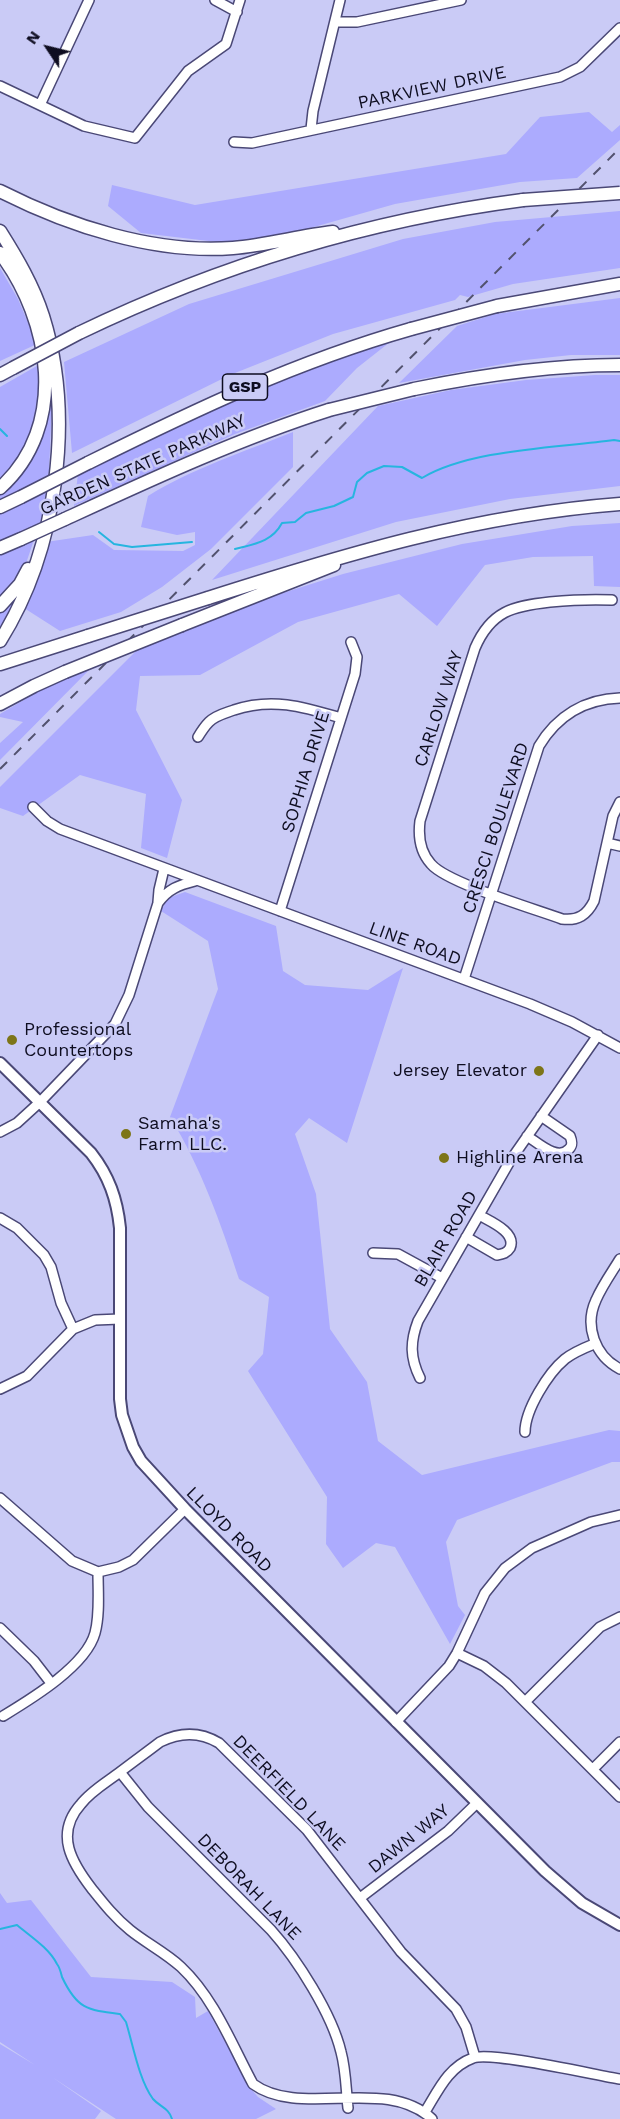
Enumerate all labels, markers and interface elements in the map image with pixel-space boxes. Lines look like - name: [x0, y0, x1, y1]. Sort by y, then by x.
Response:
- north arrow: [18, 18, 78, 78]
- text: N: [22, 27, 44, 48]
- street label: PARKVIEW DRIVE: [356, 62, 508, 114]
- road number: GSP: [222, 374, 268, 400]
- street label: GARDEN STATE PARKWAY: [37, 410, 249, 520]
- street label: CARLOW WAY: [410, 648, 468, 770]
- street label: SOPHIA DRIVE: [277, 709, 335, 835]
- street label: CRESCI BOULEVARD: [458, 740, 534, 916]
- street label: LINE ROAD: [366, 917, 464, 971]
- place label: Professional Countertops: [24, 1019, 133, 1062]
- marker: Professional Countertops: [5, 1033, 19, 1047]
- place label: Jersey Elevator: [393, 1060, 527, 1082]
- marker: Jersey Elevator: [532, 1064, 546, 1078]
- place label: Samaha's Farm LLC.: [138, 1113, 227, 1156]
- marker: Samaha's Farm LLC.: [119, 1127, 133, 1141]
- place label: Highline Arena: [456, 1147, 583, 1169]
- marker: Highline Arena: [437, 1151, 451, 1165]
- street label: BLAIR ROAD: [410, 1187, 482, 1291]
- street label: LLOYD ROAD: [181, 1482, 277, 1578]
- street label: DEERFIELD LANE: [228, 1730, 350, 1856]
- street label: DAWN WAY: [364, 1800, 454, 1878]
- street label: DEBORAH LANE: [193, 1829, 305, 1945]

